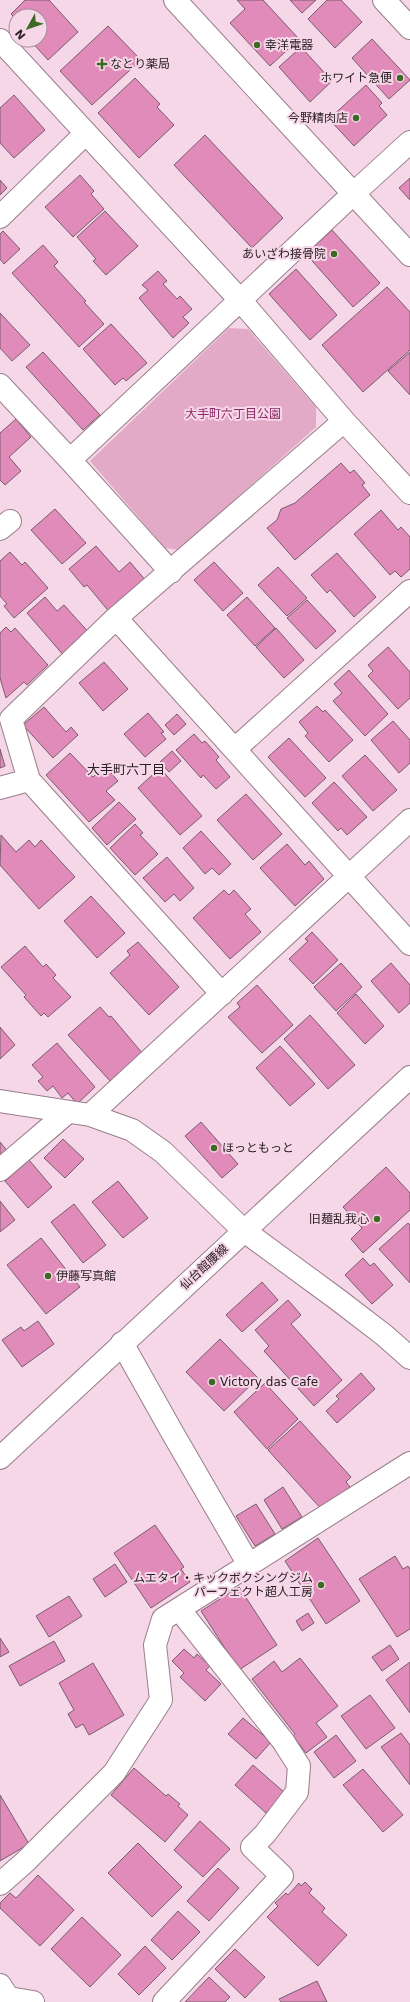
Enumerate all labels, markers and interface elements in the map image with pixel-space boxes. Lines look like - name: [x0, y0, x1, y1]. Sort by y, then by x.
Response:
- north arrow: [8, 8, 48, 48]
- text: N: [13, 26, 29, 42]
- place label: 幸洋電器: [265, 38, 313, 52]
- marker: 幸洋電器: [252, 40, 262, 50]
- place label: なとり薬局: [110, 57, 170, 71]
- marker: なとり薬局: [97, 59, 107, 69]
- place label: ホワイト急便: [320, 71, 392, 85]
- marker: ホワイト急便: [395, 73, 405, 83]
- place label: 今野精肉店: [288, 111, 348, 125]
- marker: 今野精肉店: [351, 113, 361, 123]
- place label: あいざわ接骨院: [242, 247, 326, 261]
- marker: あいざわ接骨院: [329, 249, 339, 259]
- park label: 大手町六丁目公園: [185, 407, 281, 421]
- district label: 大手町六丁目: [87, 762, 165, 777]
- place label: ほっともっと: [222, 1141, 294, 1155]
- marker: ほっともっと: [209, 1143, 219, 1153]
- place label: 旧麺乱我心: [309, 1212, 369, 1226]
- marker: 旧麺乱我心: [372, 1214, 382, 1224]
- street label: 仙台館腰線: [177, 1241, 231, 1293]
- place label: 伊藤写真館: [56, 1269, 116, 1283]
- marker: 伊藤写真館: [43, 1271, 53, 1281]
- place label: Victory das Cafe: [220, 1375, 318, 1389]
- marker: Victory das Cafe: [207, 1377, 217, 1387]
- place label: ムエタイ・キックボクシングジム パーフェクト超人工房: [133, 1571, 313, 1599]
- marker: ムエタイ・キックボクシングジム パーフェクト超人工房: [316, 1580, 326, 1590]

